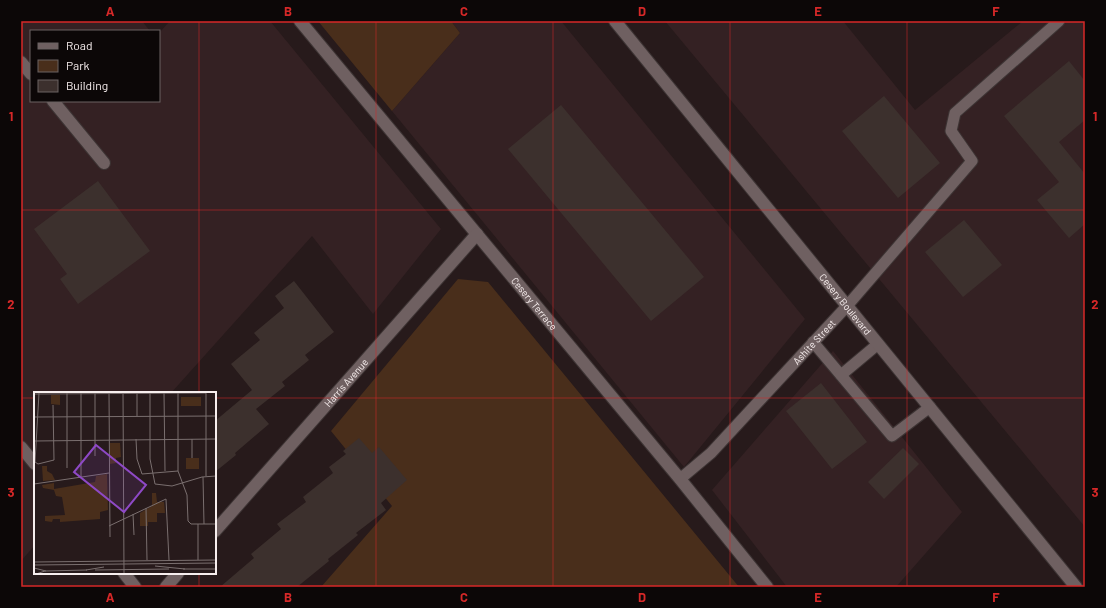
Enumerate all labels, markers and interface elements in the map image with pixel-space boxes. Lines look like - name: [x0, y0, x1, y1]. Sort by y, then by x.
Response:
- text: A: [106, 3, 115, 19]
- text: B: [284, 3, 292, 19]
- text: C: [460, 3, 468, 19]
- text: D: [638, 3, 646, 19]
- text: E: [814, 3, 822, 19]
- text: F: [992, 3, 1000, 19]
- legend: [30, 30, 160, 102]
- text: Road: [66, 38, 93, 52]
- text: Park: [66, 58, 90, 72]
- text: Building: [66, 78, 108, 92]
- text: 1: [9, 108, 13, 124]
- text: 1: [1093, 108, 1097, 124]
- street label: Cesery Boulevard: [817, 271, 874, 337]
- street label: Cesery Terrace: [509, 274, 560, 332]
- text: 2: [7, 296, 15, 312]
- text: 2: [1091, 296, 1099, 312]
- street label: Ashite Street: [790, 316, 838, 367]
- street label: Harris Avenue: [322, 356, 370, 409]
- inset map: [34, 392, 216, 574]
- text: 3: [7, 484, 15, 500]
- text: 3: [1091, 484, 1099, 500]
- text: A: [106, 589, 115, 605]
- text: B: [284, 589, 292, 605]
- text: C: [460, 589, 468, 605]
- text: D: [638, 589, 646, 605]
- text: E: [814, 589, 822, 605]
- text: F: [992, 589, 1000, 605]

